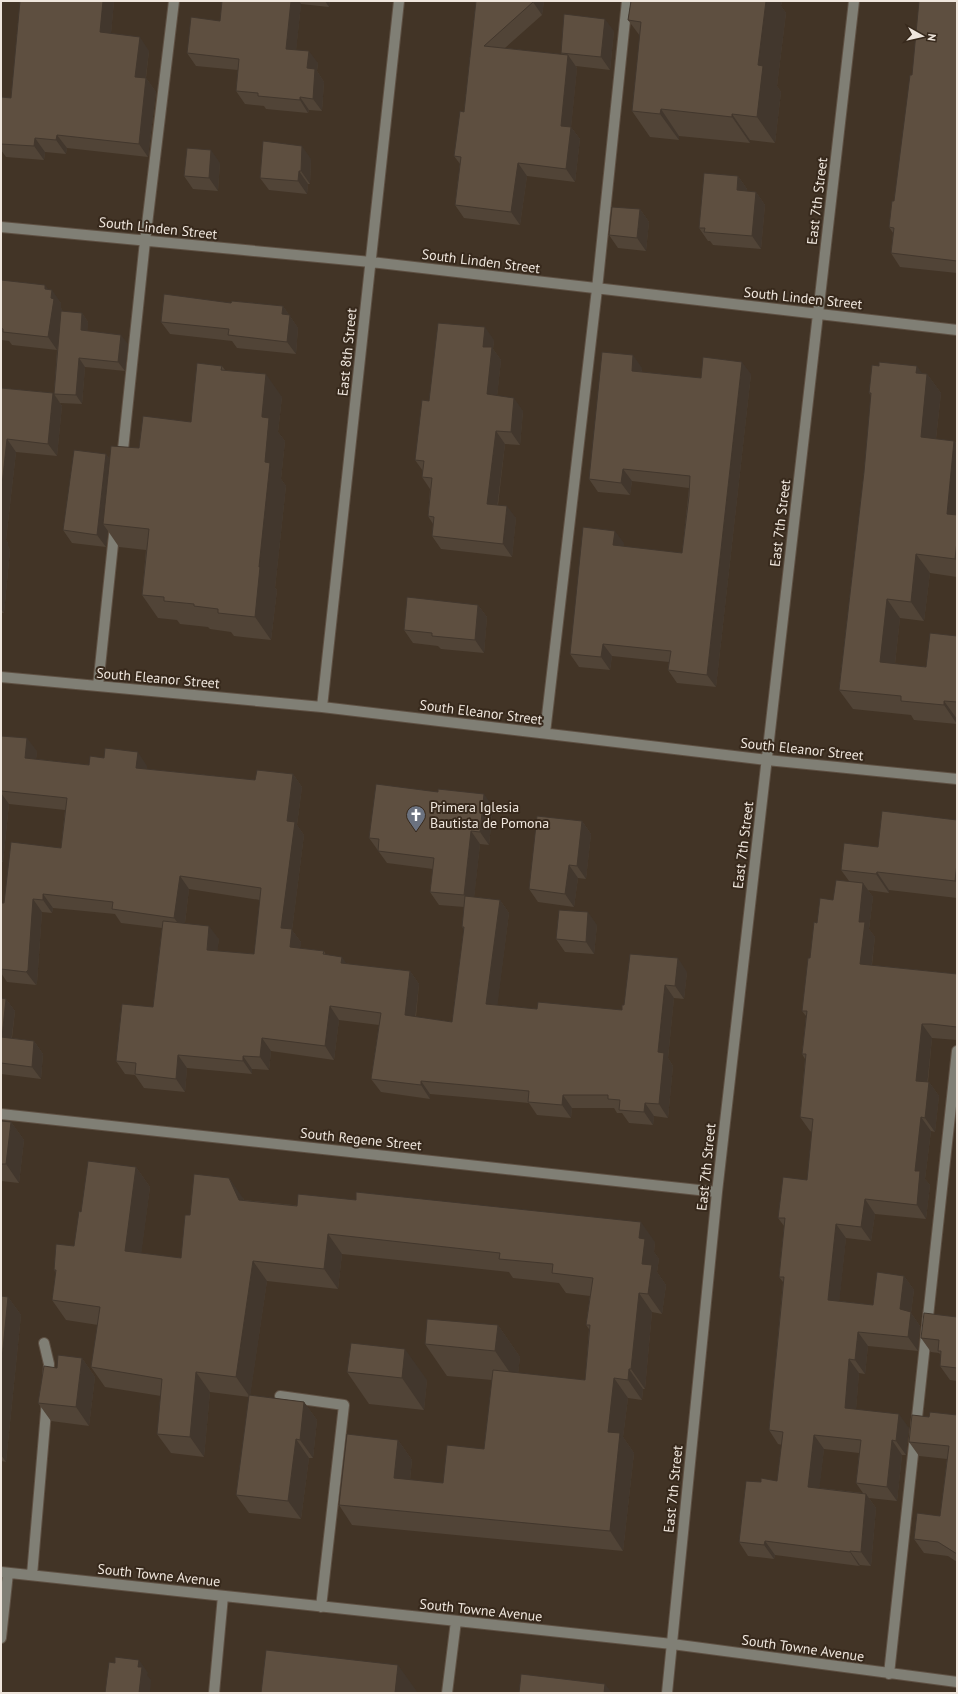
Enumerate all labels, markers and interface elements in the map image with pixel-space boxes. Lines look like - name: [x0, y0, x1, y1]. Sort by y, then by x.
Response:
- north arrow: [902, 16, 942, 56]
- text: N: [924, 33, 939, 42]
- street label: East 7th Street: [803, 156, 831, 246]
- street label: South Linden Street: [98, 213, 218, 243]
- street label: South Linden Street: [421, 245, 541, 277]
- street label: South Linden Street: [743, 283, 863, 313]
- street label: East 8th Street: [333, 307, 361, 397]
- street label: East 7th Street: [766, 478, 794, 568]
- street label: South Eleanor Street: [96, 664, 221, 692]
- street label: South Eleanor Street: [419, 696, 544, 729]
- street label: South Eleanor Street: [740, 734, 865, 764]
- place label: Primera Iglesia Bautista de Pomona: [430, 798, 549, 832]
- street label: East 7th Street: [729, 800, 757, 890]
- church icon: Primera Iglesia Bautista de Pomona: [405, 804, 427, 832]
- street label: East 7th Street: [692, 1122, 720, 1212]
- street label: South Regene Street: [299, 1124, 423, 1154]
- street label: East 7th Street: [659, 1444, 687, 1534]
- street label: South Towne Avenue: [97, 1560, 221, 1590]
- street label: South Towne Avenue: [419, 1595, 543, 1625]
- street label: South Towne Avenue: [741, 1630, 865, 1666]

